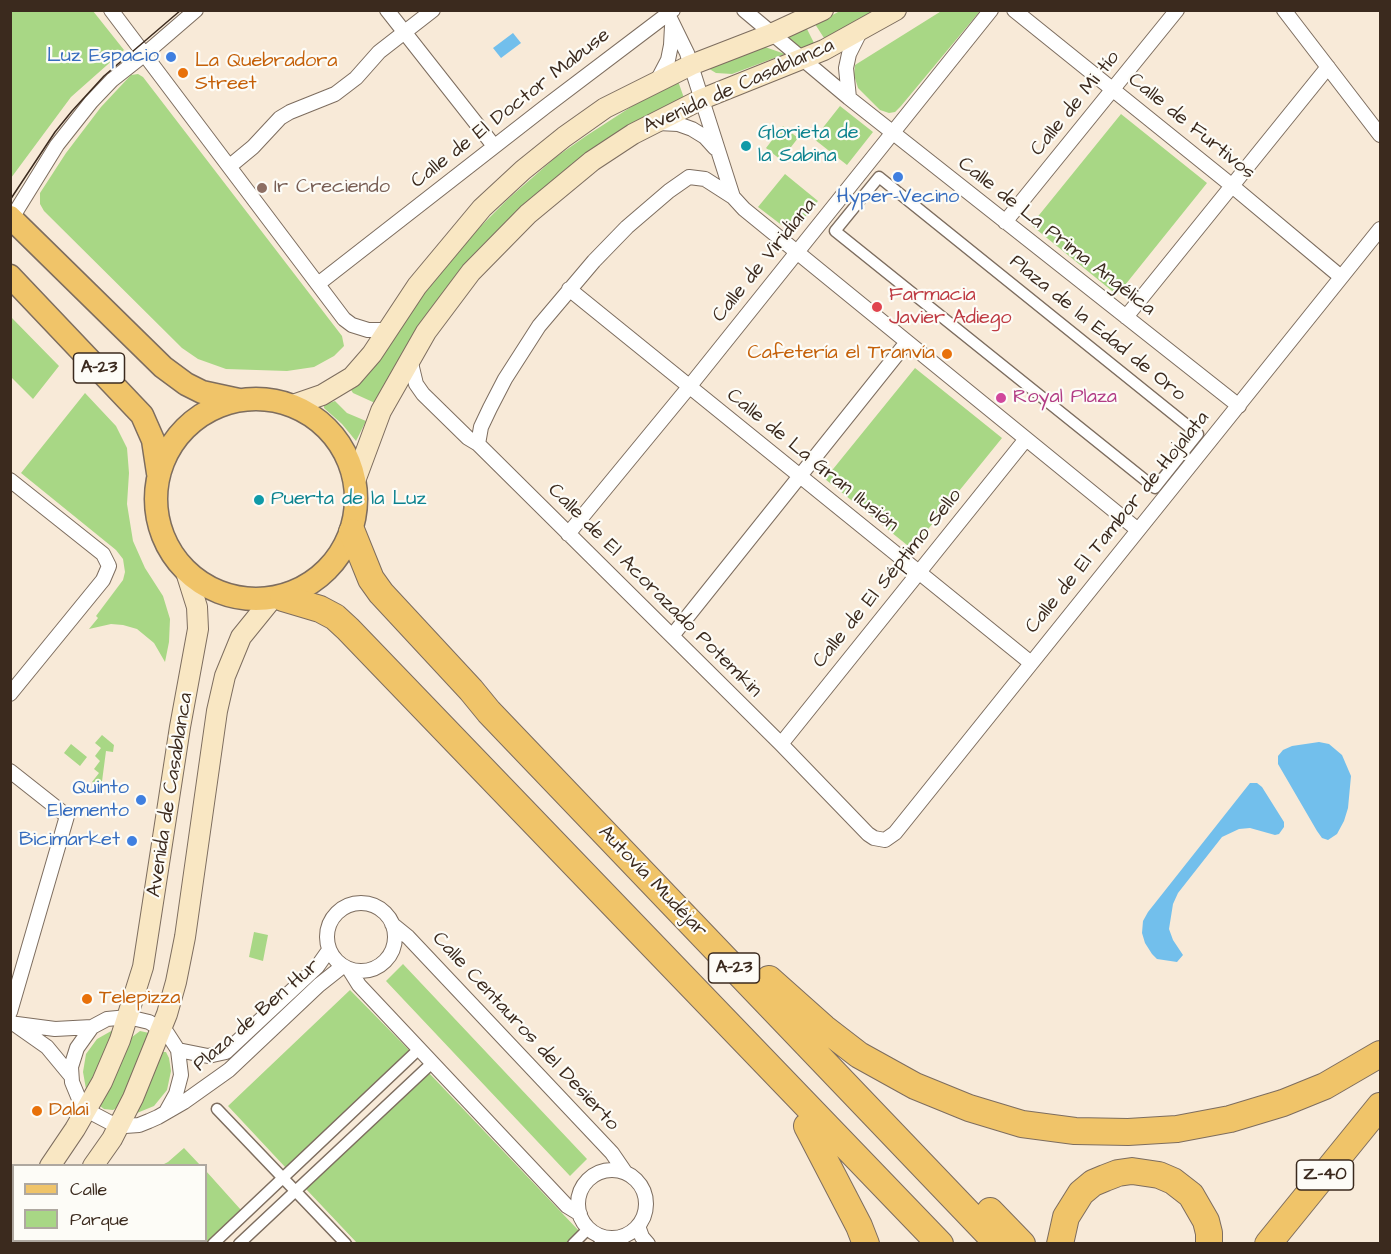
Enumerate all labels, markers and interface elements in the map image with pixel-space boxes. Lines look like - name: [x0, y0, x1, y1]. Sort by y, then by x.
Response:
- street label: Calle de El Doctor Mabuse: [407, 24, 615, 194]
- street label: Avenida de Casablanca: [640, 34, 838, 140]
- place label: Luz Espacio: [47, 45, 159, 69]
- street label: Calle de Mi tío: [1026, 47, 1126, 161]
- marker: Luz Espacio: [164, 50, 178, 64]
- place label: La Quebradora Street: [195, 50, 337, 97]
- marker: La Quebradora Street: [176, 66, 190, 80]
- street label: Calle de Furtivos: [1123, 68, 1259, 186]
- place label: Glorieta de la Sabina: [758, 122, 858, 169]
- marker: Glorieta de la Sabina: [739, 139, 753, 153]
- street label: Calle de La Prima Angélica: [952, 152, 1160, 322]
- marker: Hyper-Vecino: [891, 170, 905, 184]
- place label: Ir Creciendo: [274, 176, 390, 200]
- marker: Ir Creciendo: [255, 181, 269, 195]
- place label: Hyper-Vecino: [837, 186, 959, 210]
- street label: Calle de Viridiana: [708, 194, 822, 328]
- street label: Plaza de la Edad de Oro: [1004, 250, 1190, 408]
- place label: Farmacia Javier Adiego: [889, 284, 1011, 331]
- marker: Farmacia Javier Adiego: [870, 300, 884, 314]
- place label: Cafetería el Tranvía: [748, 342, 935, 366]
- marker: Cafetería el Tranvía: [940, 347, 954, 361]
- road number: A-23: [74, 353, 124, 383]
- street label: Calle de La Gran Ilusión: [721, 384, 903, 538]
- place label: Royal Plaza: [1013, 386, 1117, 410]
- marker: Royal Plaza: [994, 391, 1008, 405]
- street label: Calle de El Tambor de Hojalata: [1021, 407, 1215, 639]
- street label: Calle de El Acorazado Potemkin: [542, 479, 766, 703]
- street label: Calle de El Séptimo Sello: [808, 485, 968, 673]
- place label: Puerta de la Luz: [271, 488, 426, 512]
- marker: Puerta de la Luz: [252, 493, 266, 507]
- street label: Avenida de Casablanca: [143, 691, 199, 899]
- place label: Quinto Elemento: [47, 777, 129, 824]
- marker: Quinto Elemento: [134, 793, 148, 807]
- street label: Autovía Mudéjar: [593, 821, 711, 943]
- place label: Bicimarket: [19, 829, 120, 853]
- marker: Bicimarket: [125, 834, 139, 848]
- street label: Calle Centauros del Desierto: [426, 927, 624, 1137]
- road number: A-23: [708, 953, 760, 983]
- street label: Plaza de Ben Hur: [189, 955, 325, 1077]
- place label: Telepizza: [99, 987, 180, 1011]
- marker: Telepizza: [80, 992, 94, 1006]
- place label: Dalai: [49, 1099, 88, 1123]
- marker: Dalai: [30, 1104, 44, 1118]
- road number: Z-40: [1296, 1160, 1354, 1190]
- legend: [12, 1164, 207, 1242]
- text: Calle: [70, 1177, 107, 1202]
- text: Parque: [70, 1207, 129, 1232]

